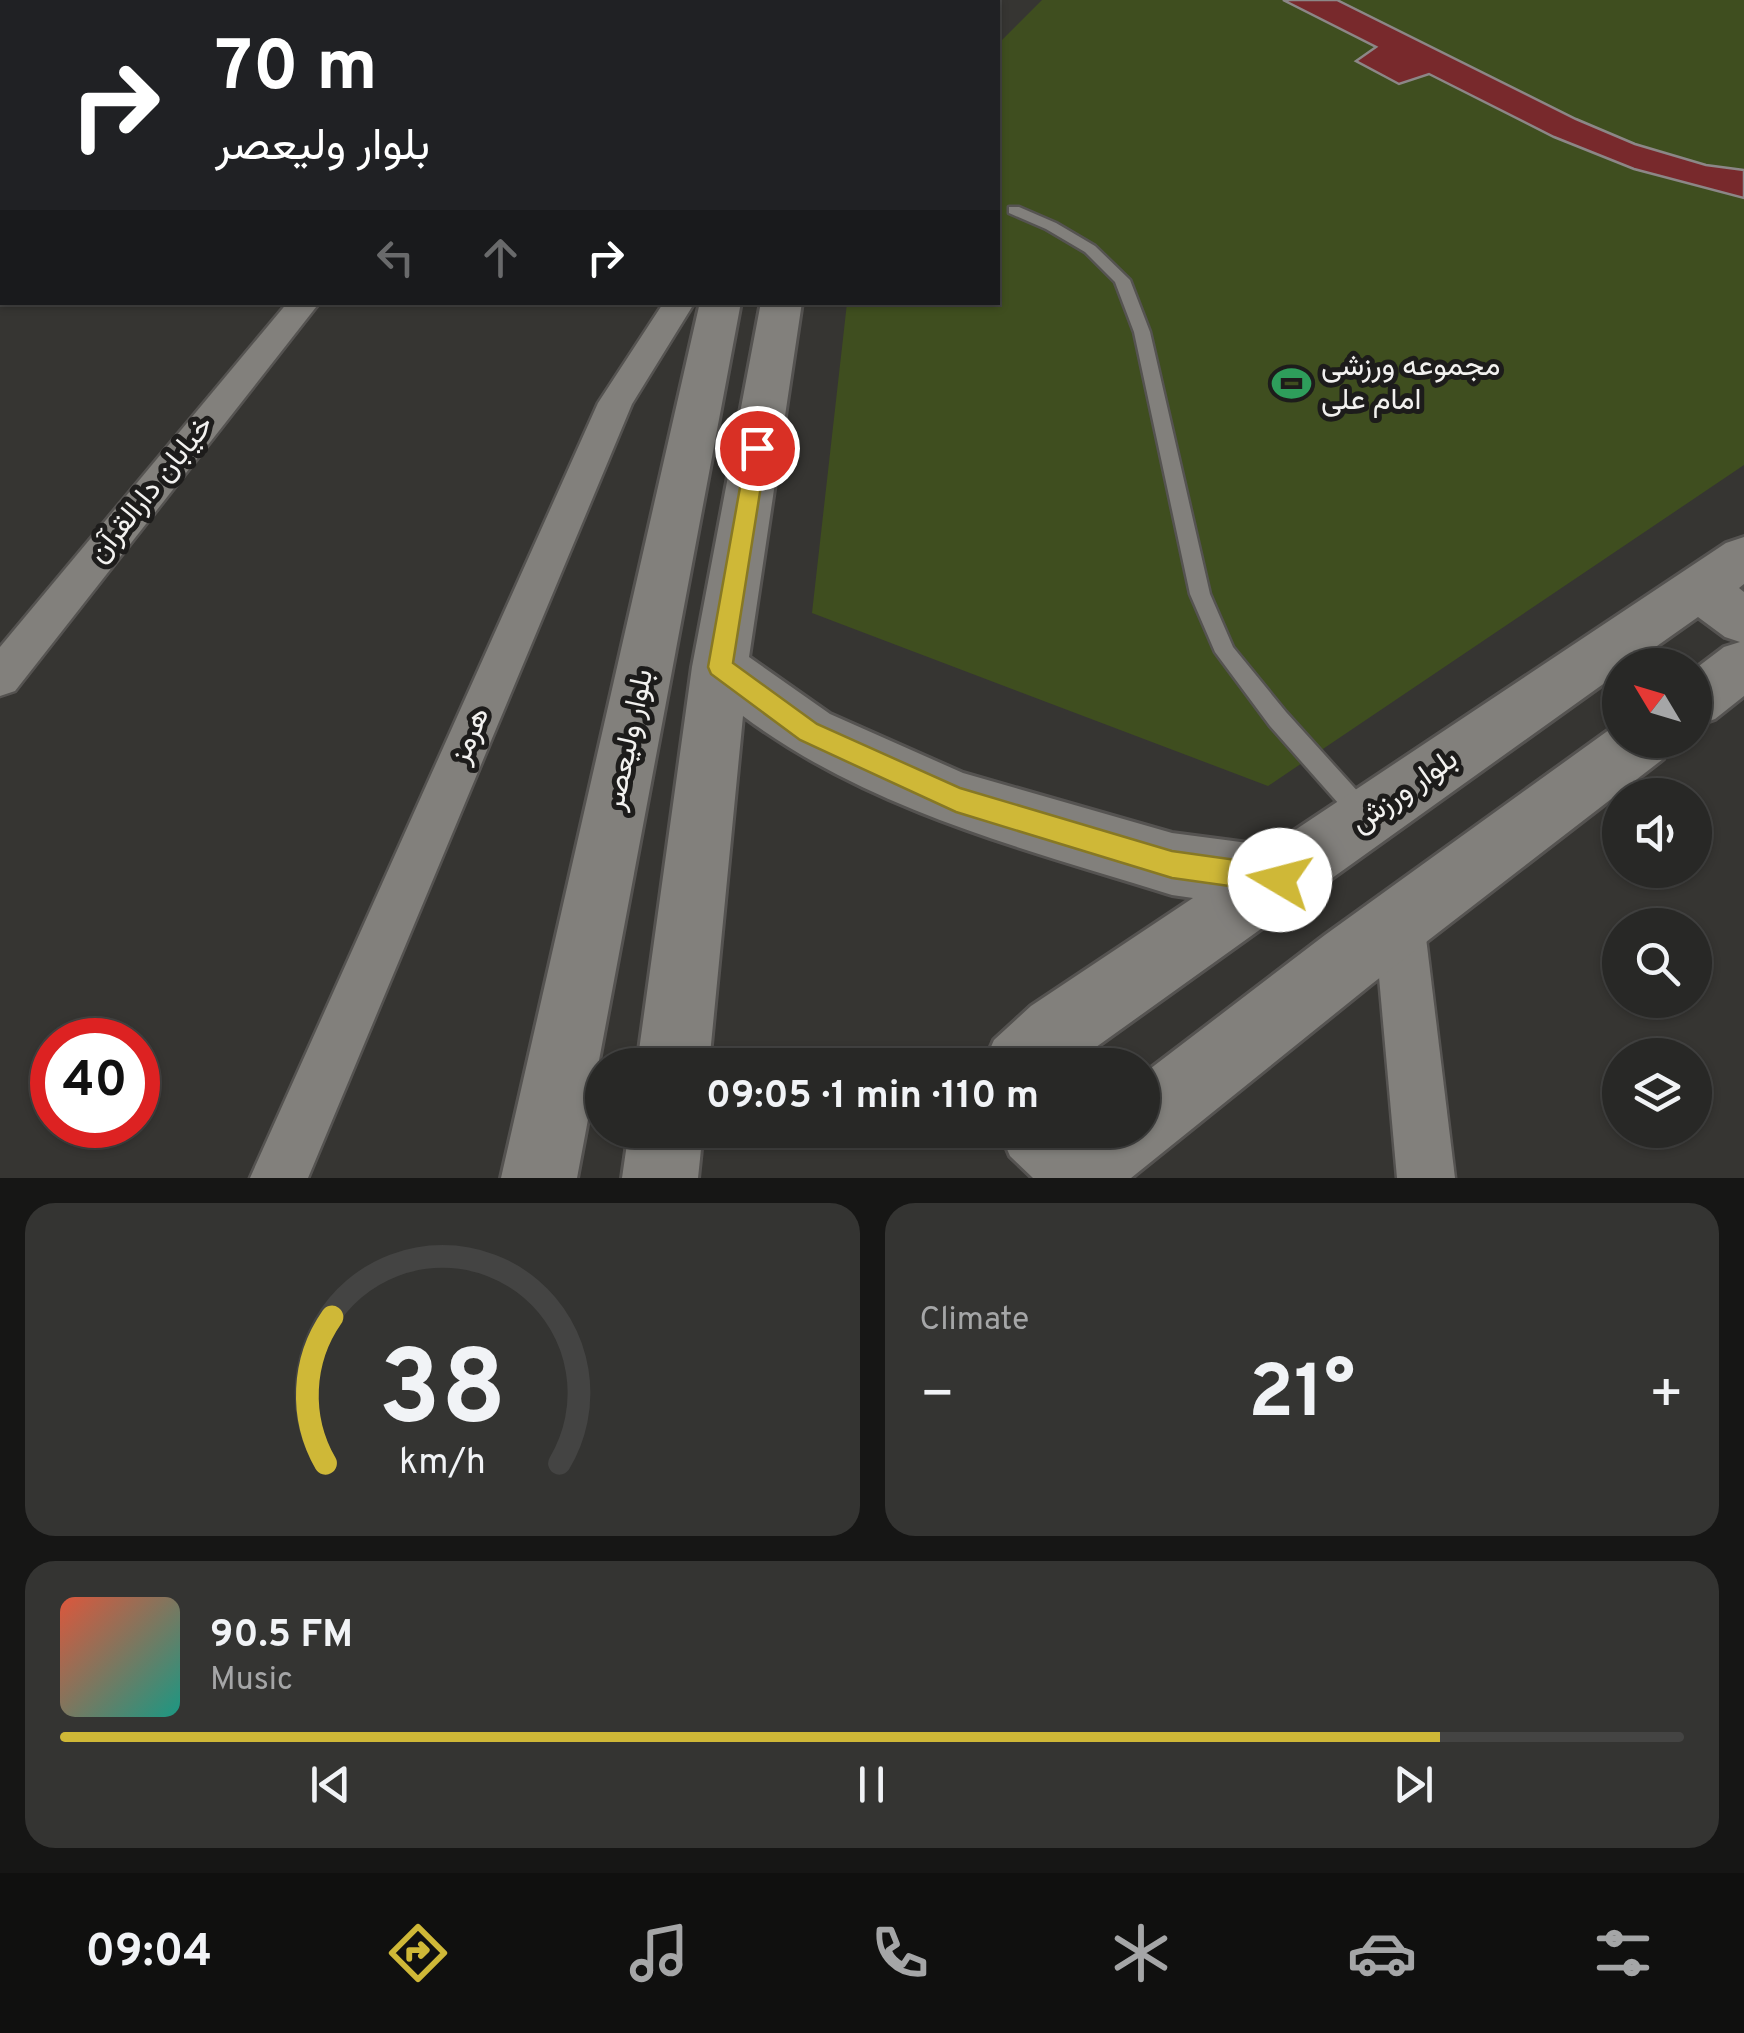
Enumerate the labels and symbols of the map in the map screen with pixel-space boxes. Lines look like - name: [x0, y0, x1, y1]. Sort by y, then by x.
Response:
- place label: مجموعه ورزشی امام علی: [1321, 349, 1500, 420]
- sports icon: مجموعه ورزشی امام علی: [1270, 363, 1312, 405]
- pin: [715, 406, 800, 491]
- street label: خیابان دارالقرآن: [81, 409, 223, 571]
- north arrow: [1602, 648, 1712, 758]
- street label: بلوار ولیعصر: [597, 666, 663, 815]
- street label: هرمز: [442, 702, 499, 771]
- street label: بلوار ورزش: [1344, 742, 1466, 842]
- position arrow: [1228, 828, 1332, 932]
- speed limit sign: 40: [30, 1018, 160, 1148]

